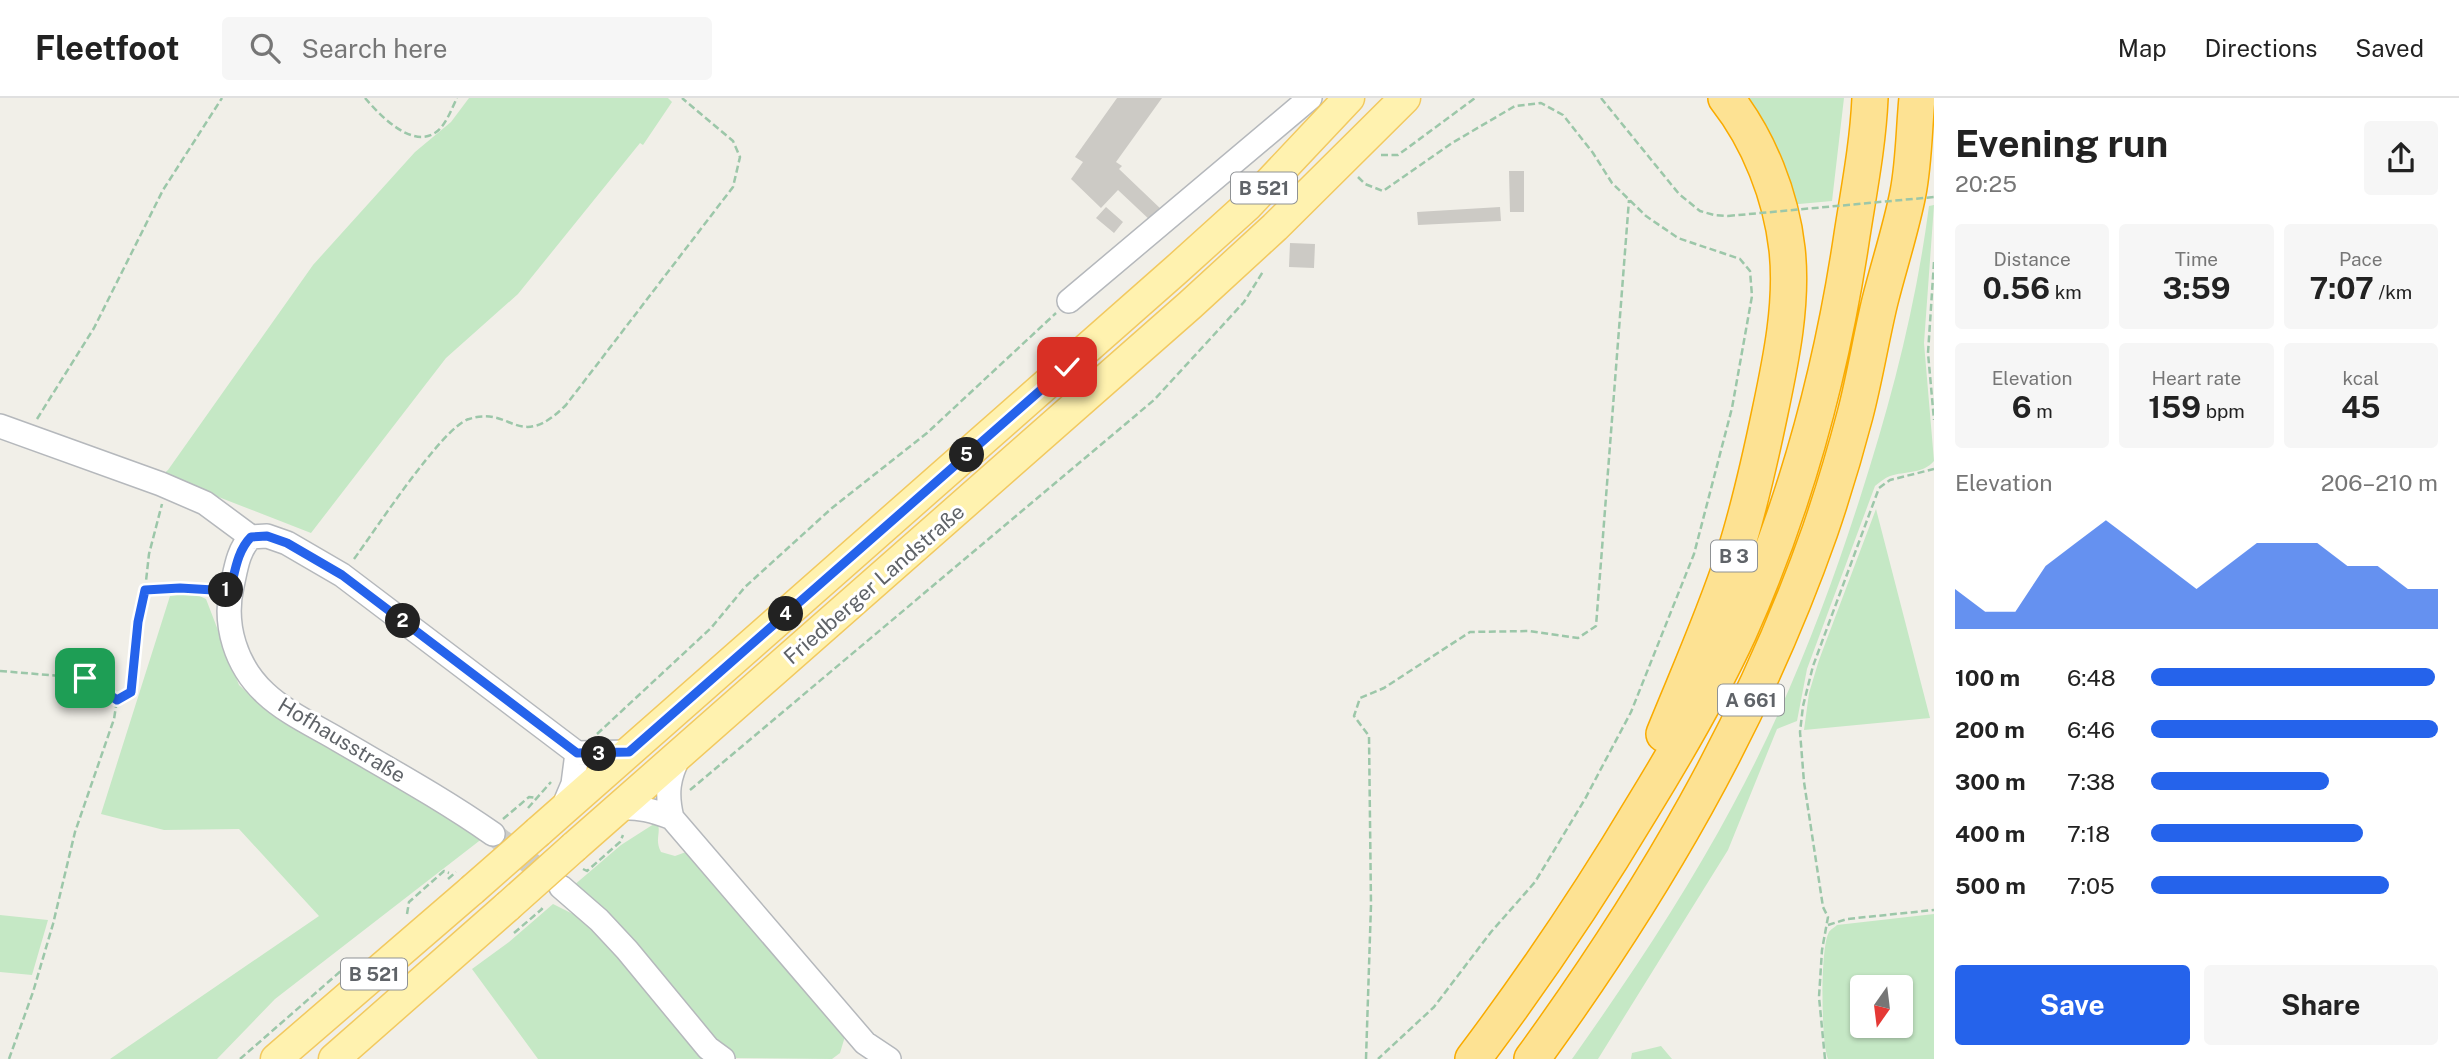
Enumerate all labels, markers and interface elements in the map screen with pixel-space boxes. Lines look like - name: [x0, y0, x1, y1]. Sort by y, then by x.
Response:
- search box: [222, 17, 712, 80]
- text: Fleetfoot: [35, 29, 180, 67]
- icon: search: [246, 29, 284, 67]
- text: Search here: [302, 33, 448, 64]
- text: Map: [2118, 34, 2167, 62]
- text: Directions: [2205, 34, 2317, 62]
- text: Saved: [2355, 34, 2424, 62]
- text: Evening run: [1955, 121, 2168, 166]
- button: share: [2364, 121, 2438, 195]
- text: 20:25: [1955, 170, 2017, 197]
- road number: B 521: [1231, 172, 1297, 204]
- text: Distance: [1994, 248, 2071, 270]
- text: Time: [2175, 248, 2218, 270]
- text: Pace: [2339, 248, 2383, 270]
- text: 0.56: [1983, 270, 2050, 306]
- text: 3:59: [2162, 270, 2231, 306]
- text: 7:07: [2309, 270, 2374, 306]
- text: km: [2050, 281, 2082, 303]
- text: /km: [2374, 281, 2412, 303]
- pin: [1037, 337, 1097, 397]
- icon: check: [1048, 348, 1086, 386]
- text: Elevation: [1992, 367, 2072, 389]
- text: Heart rate: [2152, 367, 2241, 389]
- text: kcal: [2342, 367, 2379, 389]
- text: 6: [2012, 389, 2032, 425]
- text: 159: [2148, 389, 2201, 425]
- text: 45: [2341, 389, 2381, 425]
- text: m: [2032, 400, 2053, 422]
- text: bpm: [2201, 400, 2245, 422]
- pin: 5: [950, 438, 984, 472]
- text: 5: [960, 443, 973, 465]
- text: Elevation: [1955, 469, 2053, 496]
- text: 206–210 m: [2321, 469, 2438, 496]
- street label: Friedberger Landstraße: [779, 499, 969, 669]
- road number: B 3: [1711, 540, 1757, 572]
- pin: 1: [208, 573, 244, 608]
- text: 1: [221, 578, 230, 600]
- pin: 4: [768, 596, 804, 632]
- text: 4: [779, 602, 792, 624]
- pin: 2: [386, 603, 420, 638]
- text: 2: [396, 609, 409, 631]
- pin: [55, 648, 115, 708]
- icon: arrive: [66, 659, 104, 697]
- text: 100 m: [1955, 664, 2020, 691]
- text: 6:48: [2067, 664, 2116, 691]
- road number: A 661: [1718, 684, 1784, 716]
- street label: Hofhausstraße: [274, 692, 410, 788]
- text: 200 m: [1955, 716, 2025, 743]
- text: 6:46: [2067, 716, 2115, 743]
- pin: 3: [582, 736, 616, 772]
- text: 3: [592, 742, 605, 764]
- text: 300 m: [1955, 768, 2026, 795]
- text: 7:38: [2067, 768, 2115, 795]
- text: 400 m: [1955, 820, 2025, 847]
- text: 7:18: [2067, 820, 2110, 847]
- text: 500 m: [1955, 872, 2026, 899]
- text: 7:05: [2067, 872, 2115, 899]
- road number: B 521: [341, 958, 407, 989]
- button: Save: [1955, 965, 2190, 1045]
- button: Share: [2204, 965, 2438, 1045]
- north arrow: [1850, 975, 1913, 1038]
- map controls: [1850, 975, 1913, 1038]

